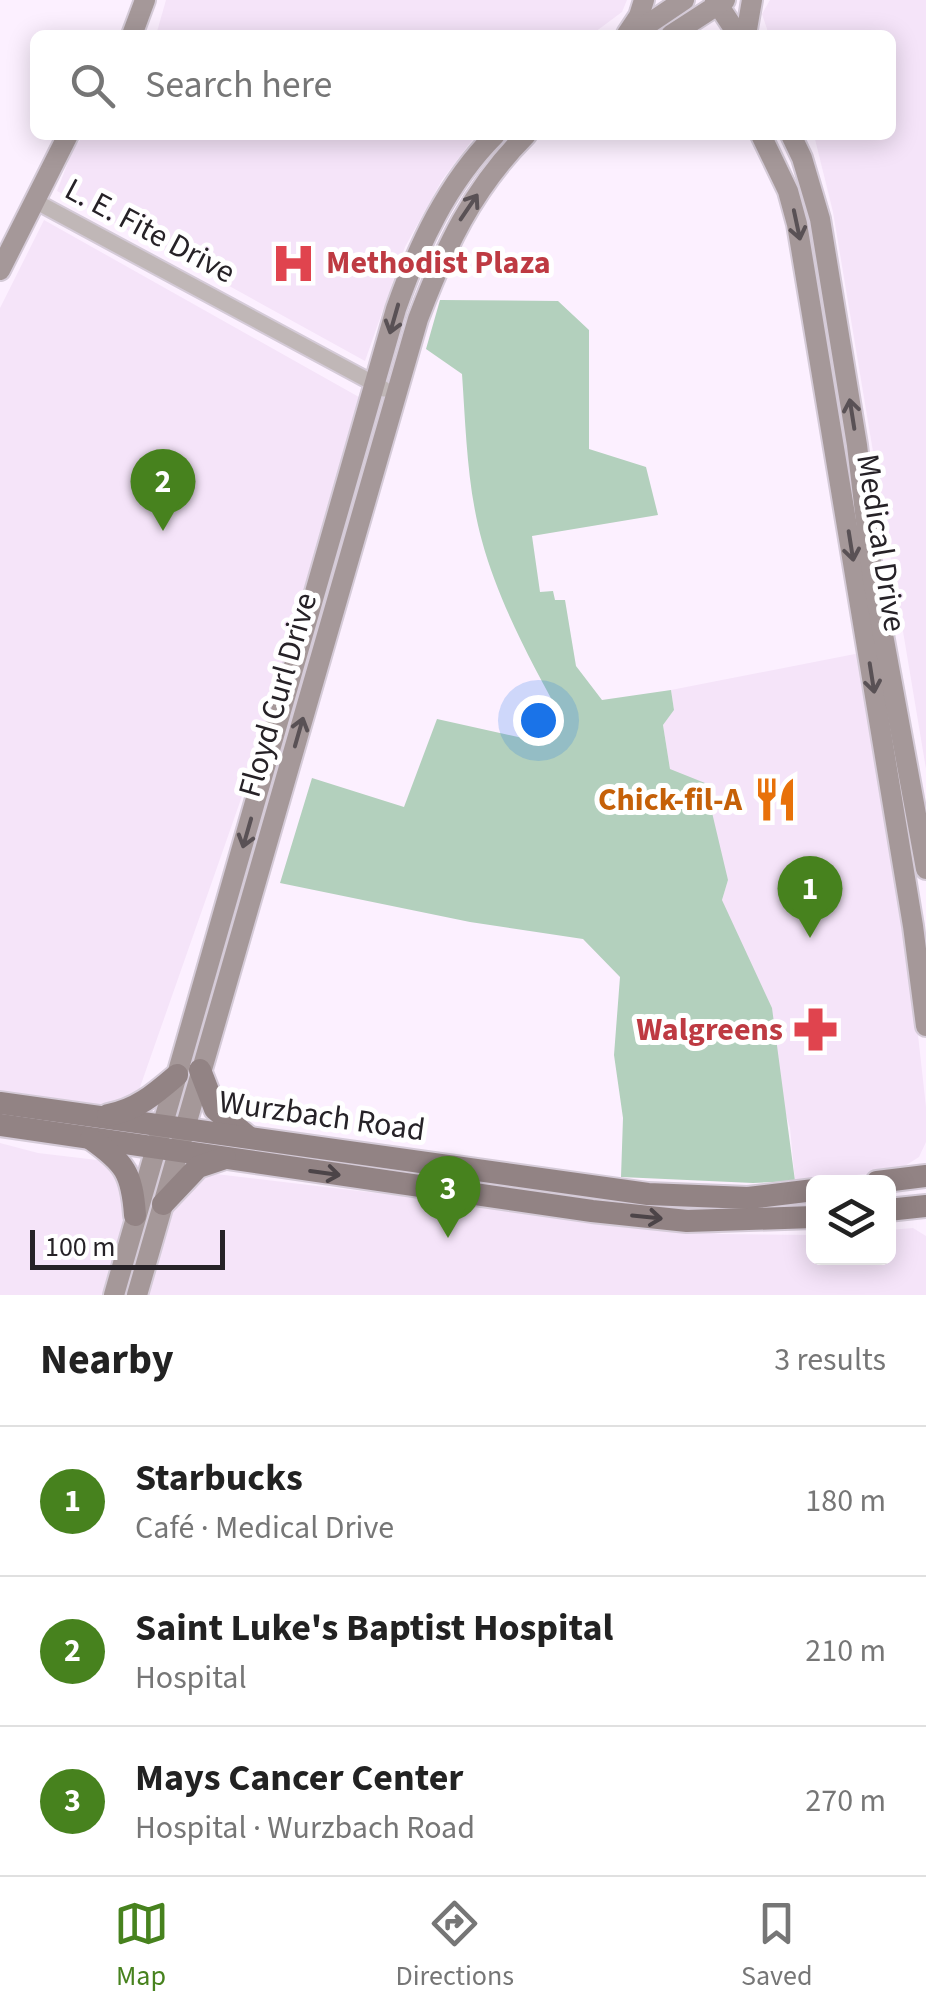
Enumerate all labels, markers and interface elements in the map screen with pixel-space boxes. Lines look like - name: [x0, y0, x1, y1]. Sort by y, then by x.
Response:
- search box: [30, 30, 896, 140]
- icon: search: [65, 58, 120, 113]
- text: Search here: [145, 58, 332, 112]
- street label: L. E. Fite Drive: [57, 167, 243, 295]
- one-way arrow: [458, 193, 479, 221]
- one-way arrow: [788, 208, 807, 240]
- hospital icon: Methodist Plaza: [269, 239, 317, 287]
- place label: Methodist Plaza: [326, 240, 551, 286]
- one-way arrow: [384, 303, 402, 334]
- one-way arrow: [842, 398, 861, 430]
- pin: 2: [130, 448, 196, 531]
- street label: Medical Drive: [844, 451, 918, 635]
- one-way arrow: [842, 529, 860, 561]
- street label: Floyd Curl Drive: [227, 587, 329, 803]
- one-way arrow: [863, 662, 882, 694]
- your location: [513, 695, 564, 746]
- one-way arrow: [290, 717, 309, 749]
- restaurant icon: Chick-fil-A: [751, 776, 799, 824]
- place label: Chick-fil-A: [598, 777, 743, 823]
- one-way arrow: [236, 817, 255, 848]
- pin: 1: [778, 856, 842, 938]
- pharmacy icon: Walgreens: [792, 1006, 840, 1054]
- place label: Walgreens: [636, 1007, 783, 1053]
- street label: Wurzbach Road: [216, 1079, 428, 1153]
- pin: 3: [416, 1156, 480, 1238]
- one-way arrow: [308, 1164, 340, 1182]
- map controls: [806, 1175, 896, 1265]
- button: layers: [806, 1175, 896, 1265]
- one-way arrow: [630, 1208, 662, 1227]
- scale bar: [30, 1225, 225, 1270]
- text: 100 m: [45, 1227, 116, 1267]
- text: Nearby: [40, 1330, 174, 1390]
- text: 3 results: [774, 1337, 886, 1383]
- text: Starbucks: [135, 1451, 303, 1505]
- text: 1: [64, 1478, 81, 1524]
- text: 180 m: [805, 1478, 886, 1524]
- text: Café · Medical Drive: [135, 1505, 394, 1551]
- text: Saint Luke's Baptist Hospital: [135, 1601, 613, 1655]
- text: 2: [64, 1628, 81, 1674]
- text: 210 m: [805, 1628, 886, 1674]
- text: Hospital: [135, 1655, 247, 1701]
- text: Mays Cancer Center: [135, 1751, 463, 1805]
- text: 3: [64, 1778, 81, 1824]
- text: 270 m: [805, 1778, 886, 1824]
- text: Hospital · Wurzbach Road: [135, 1805, 475, 1851]
- tab: Map: [114, 1896, 169, 1996]
- tab: Directions: [396, 1896, 514, 1996]
- tab: Saved: [741, 1896, 812, 1996]

